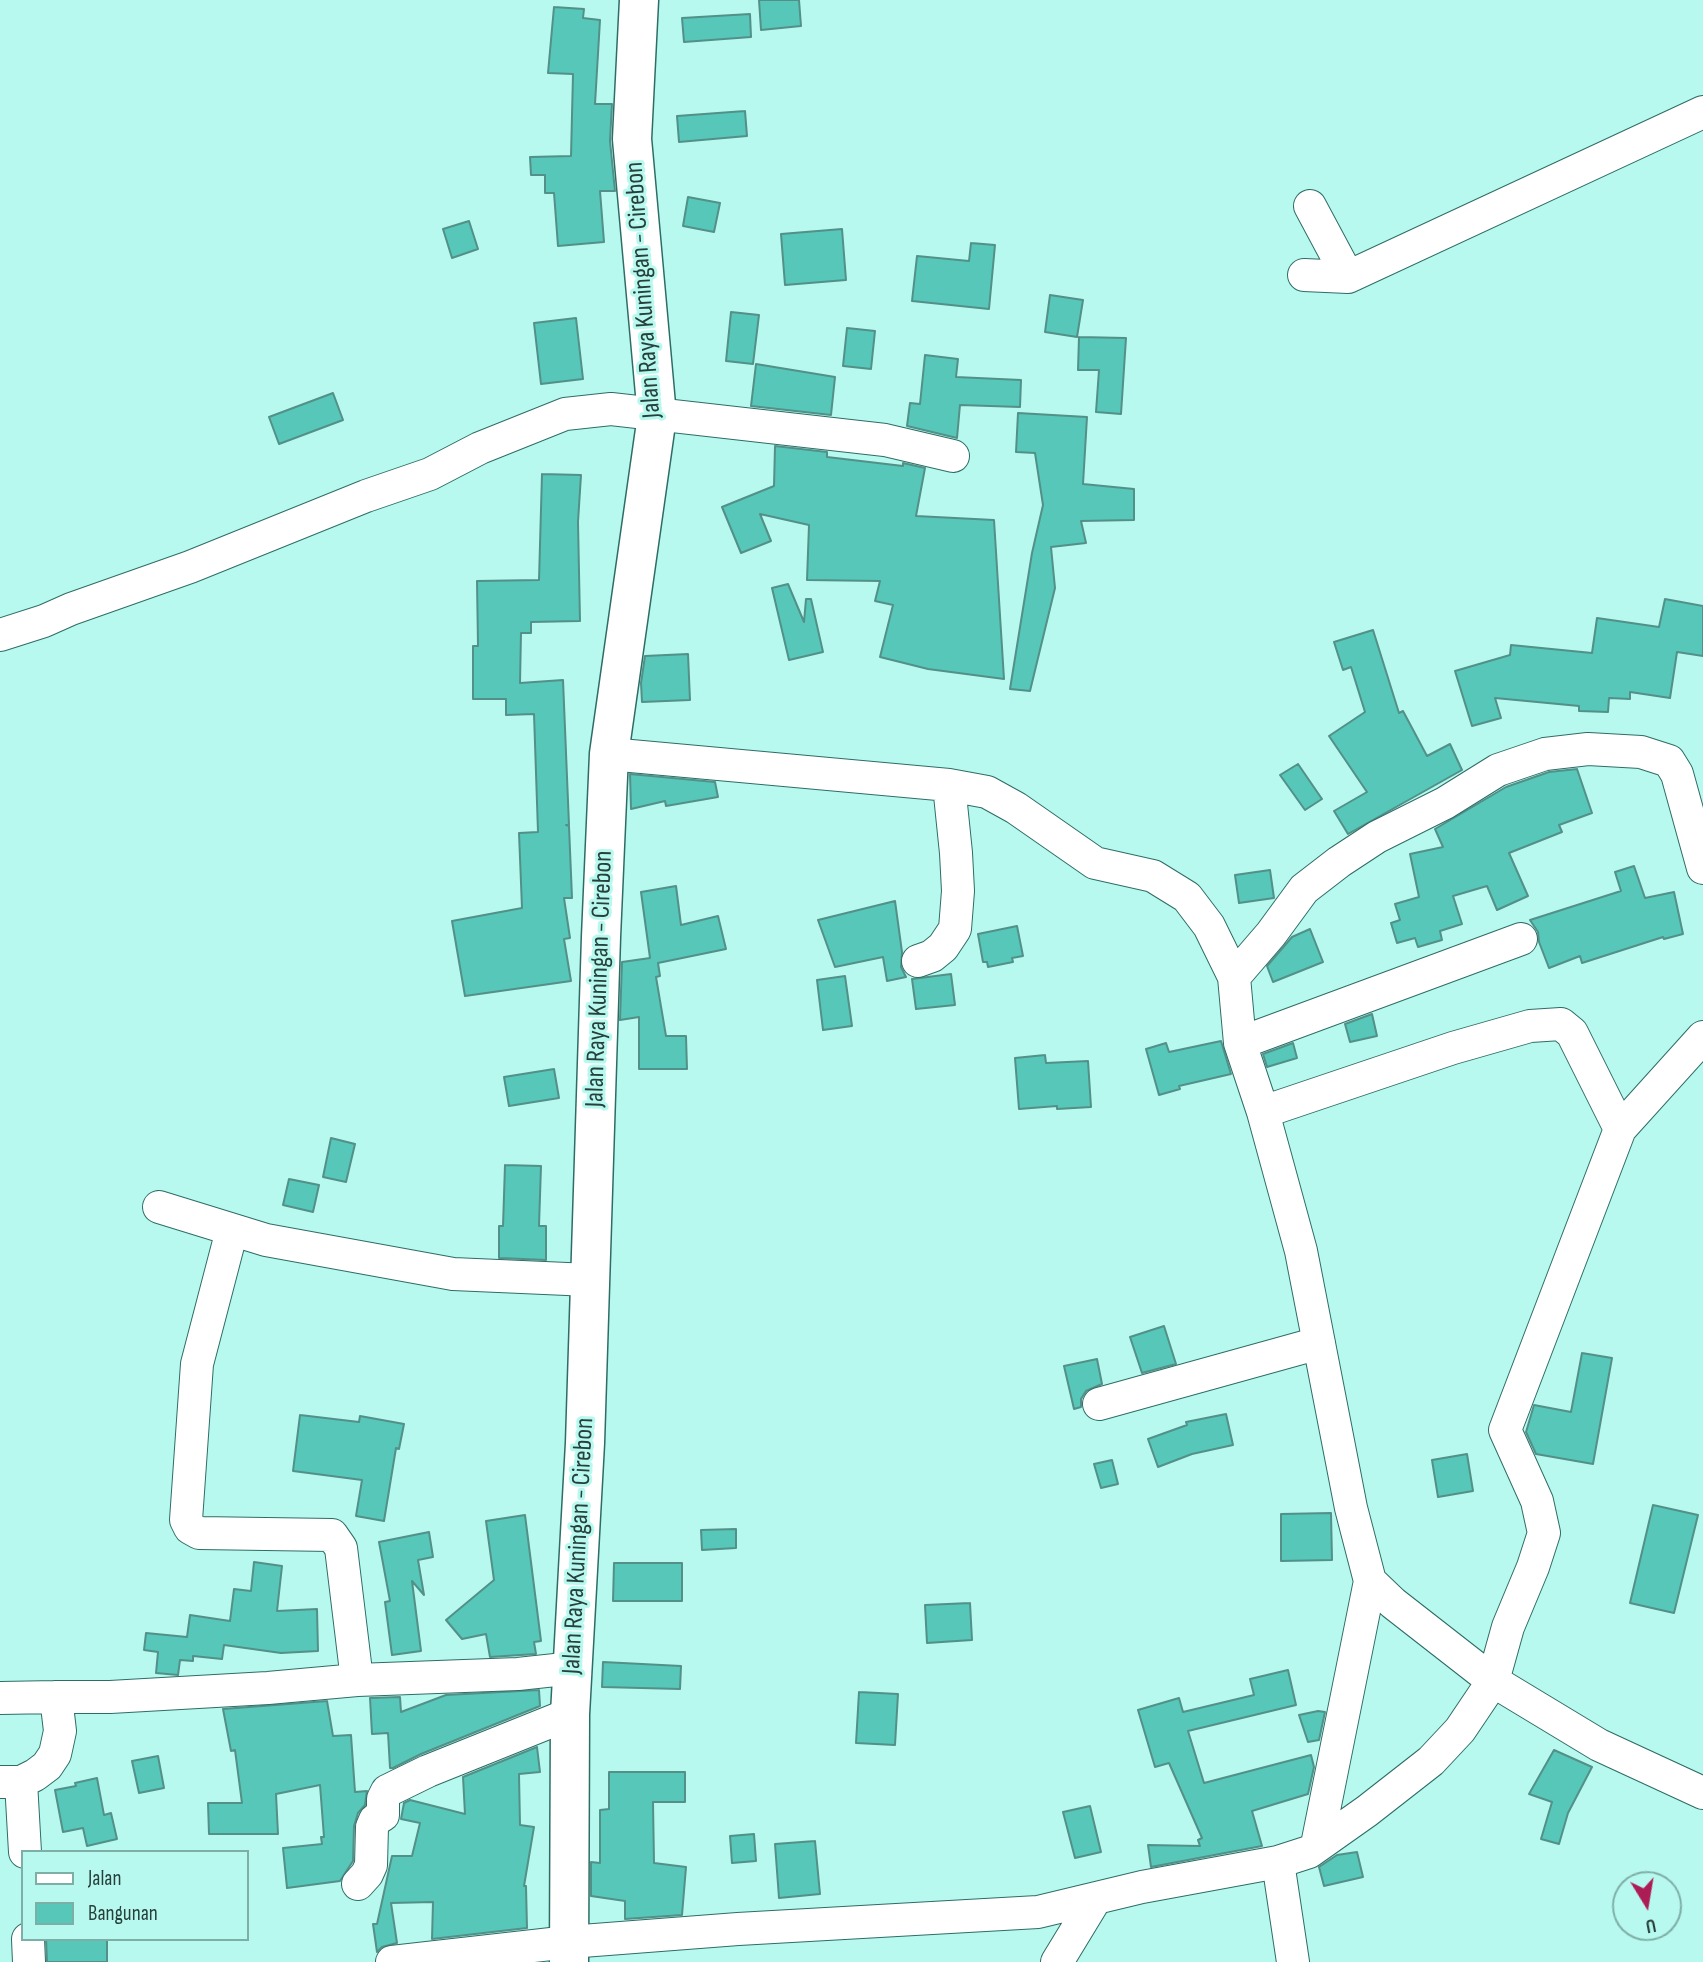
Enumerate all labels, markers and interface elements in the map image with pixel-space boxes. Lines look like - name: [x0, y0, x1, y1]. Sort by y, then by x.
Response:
- street label: Jalan Raya Kuningan - Cirebon: [619, 161, 669, 419]
- street label: Jalan Raya Kuningan - Cirebon: [580, 850, 620, 1108]
- street label: Jalan Raya Kuningan - Cirebon: [557, 1417, 601, 1675]
- legend: [21, 1850, 248, 1941]
- text: Jalan: [88, 1866, 121, 1891]
- north arrow: [1612, 1871, 1682, 1941]
- text: Bangunan: [88, 1901, 158, 1926]
- text: U: [1644, 1913, 1658, 1937]

